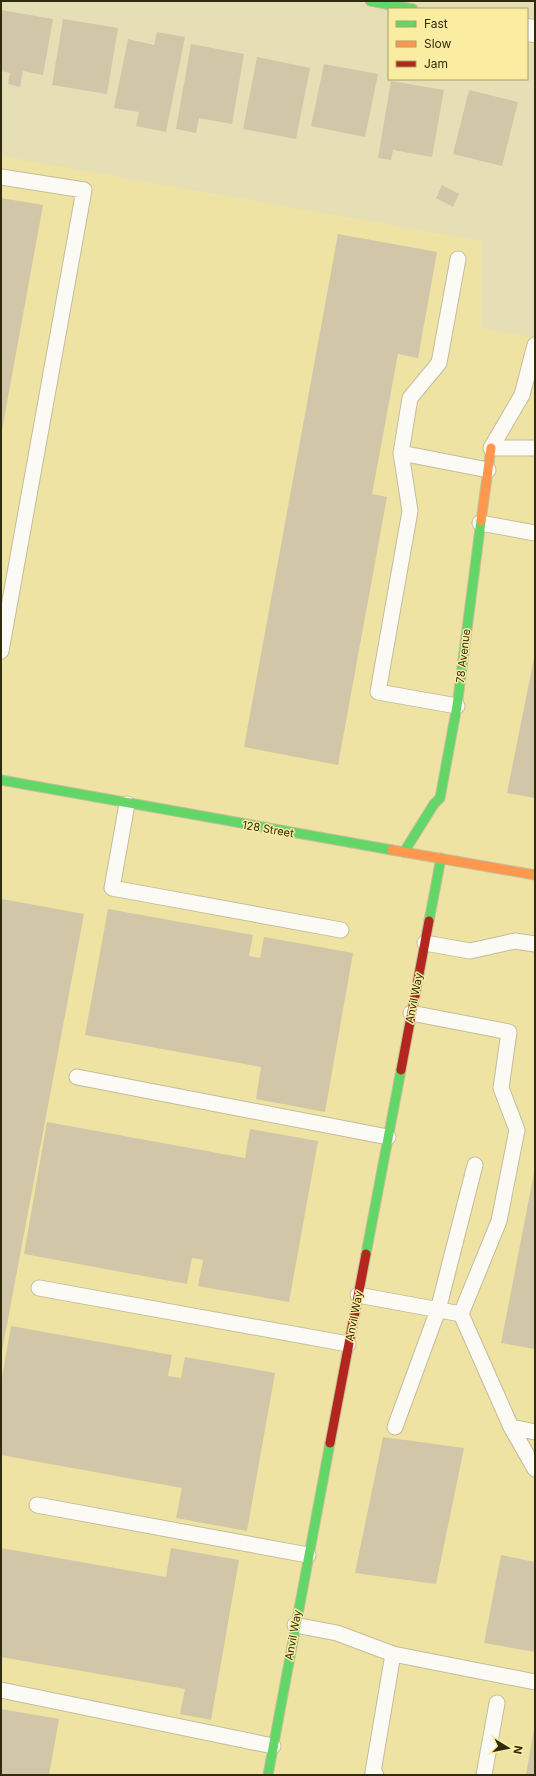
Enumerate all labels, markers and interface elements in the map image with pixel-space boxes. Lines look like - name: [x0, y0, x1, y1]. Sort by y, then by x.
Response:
- legend: [388, 8, 528, 80]
- text: Fast: [424, 16, 448, 31]
- text: Slow: [424, 36, 452, 51]
- text: Jam: [424, 56, 448, 71]
- street label: 78 Avenue: [453, 628, 473, 684]
- street label: 128 Street: [241, 818, 295, 840]
- street label: Anvil Way: [402, 972, 426, 1024]
- street label: Anvil Way: [342, 1290, 366, 1342]
- street label: Anvil Way: [282, 1609, 304, 1661]
- north arrow: [488, 1728, 528, 1768]
- text: N: [510, 1744, 525, 1755]

